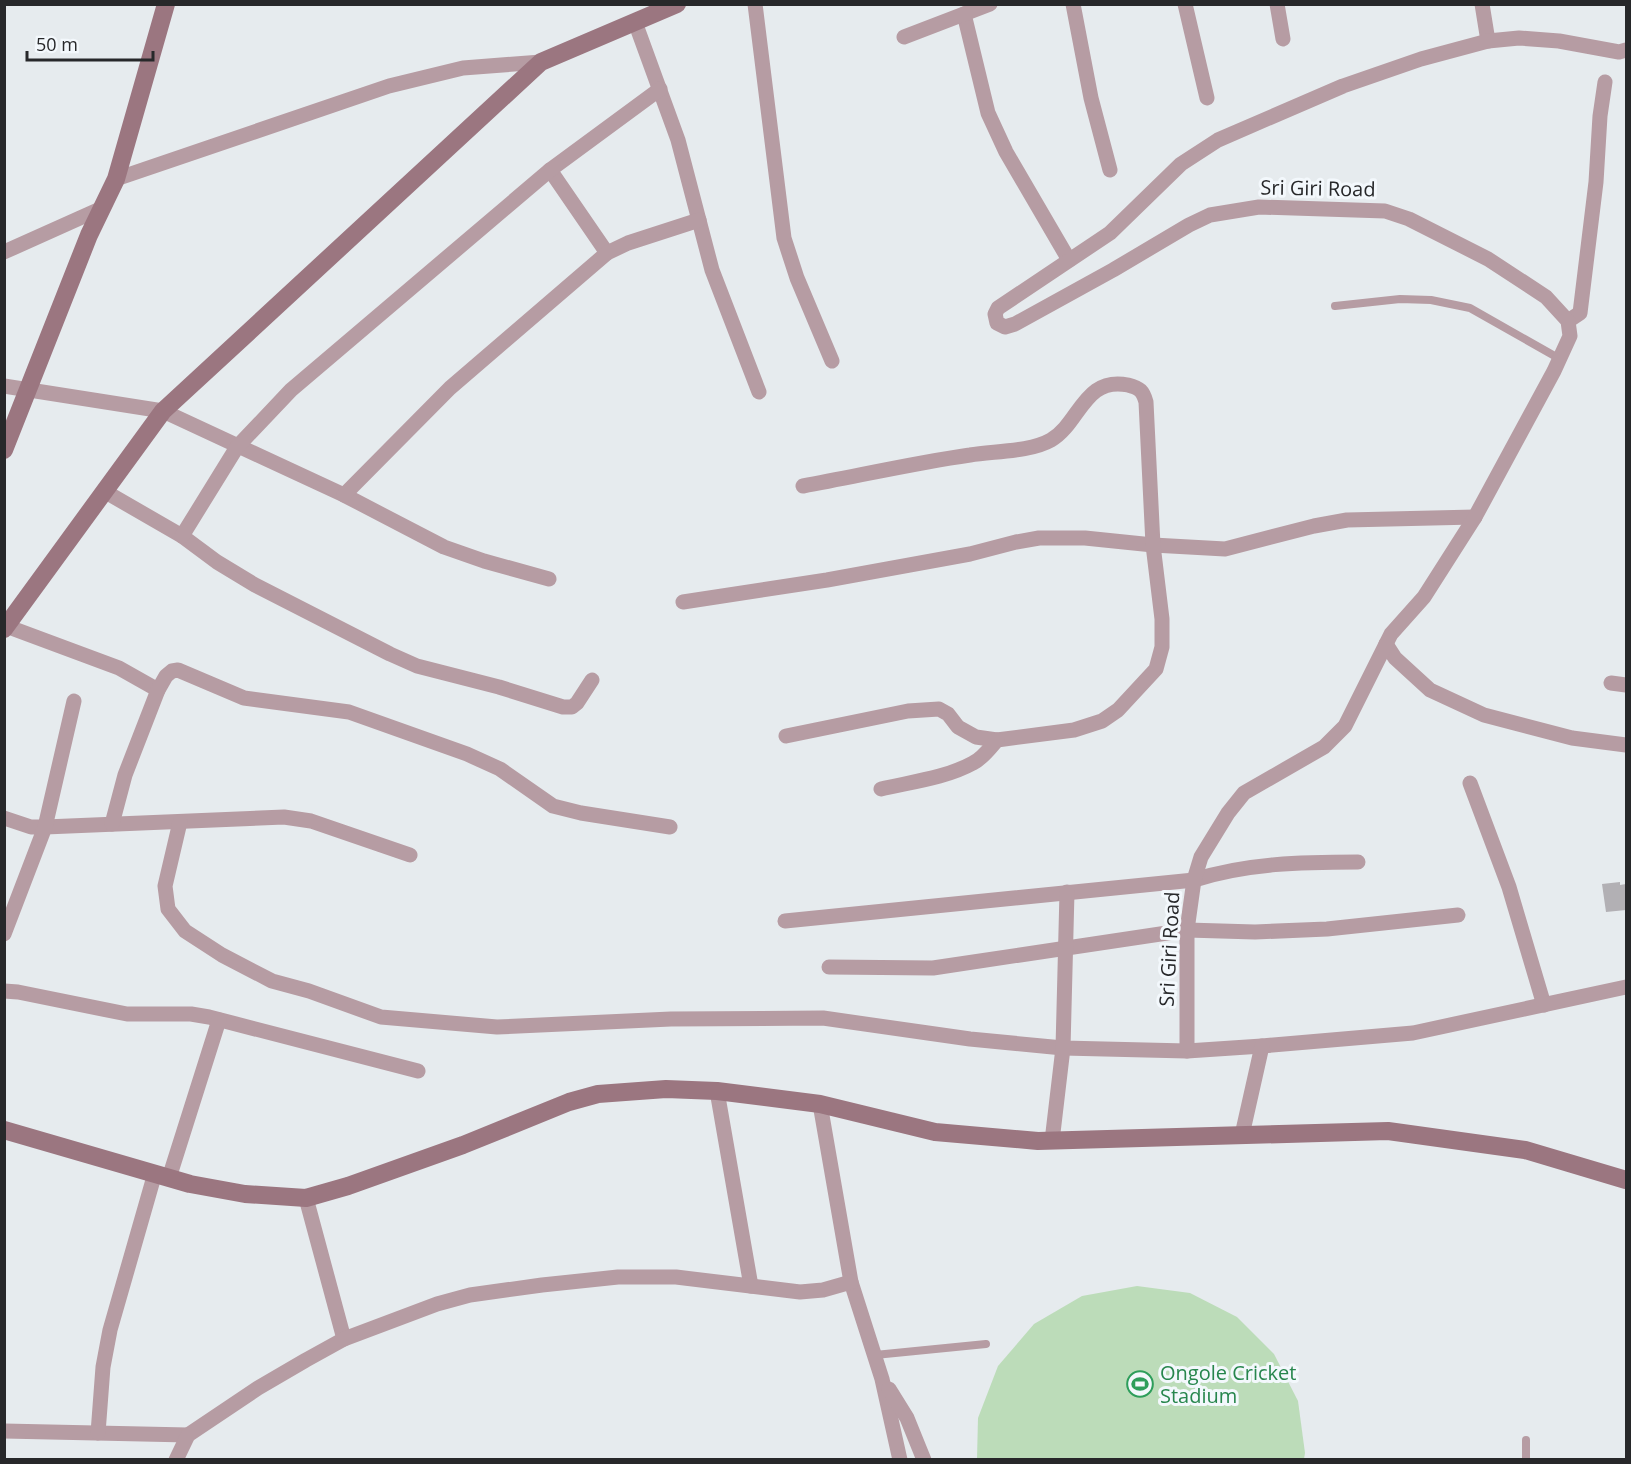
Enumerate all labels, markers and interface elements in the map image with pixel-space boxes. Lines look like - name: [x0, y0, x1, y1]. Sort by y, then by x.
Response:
- scale bar: [27, 24, 153, 62]
- text: 50 m: [36, 32, 78, 56]
- street label: Sri Giri Road: [1260, 173, 1376, 203]
- street label: Sri Giri Road: [1153, 891, 1185, 1007]
- place label: Ongole Cricket Stadium: [1160, 1359, 1296, 1409]
- sports icon: Ongole Cricket Stadium: [1125, 1369, 1155, 1399]

